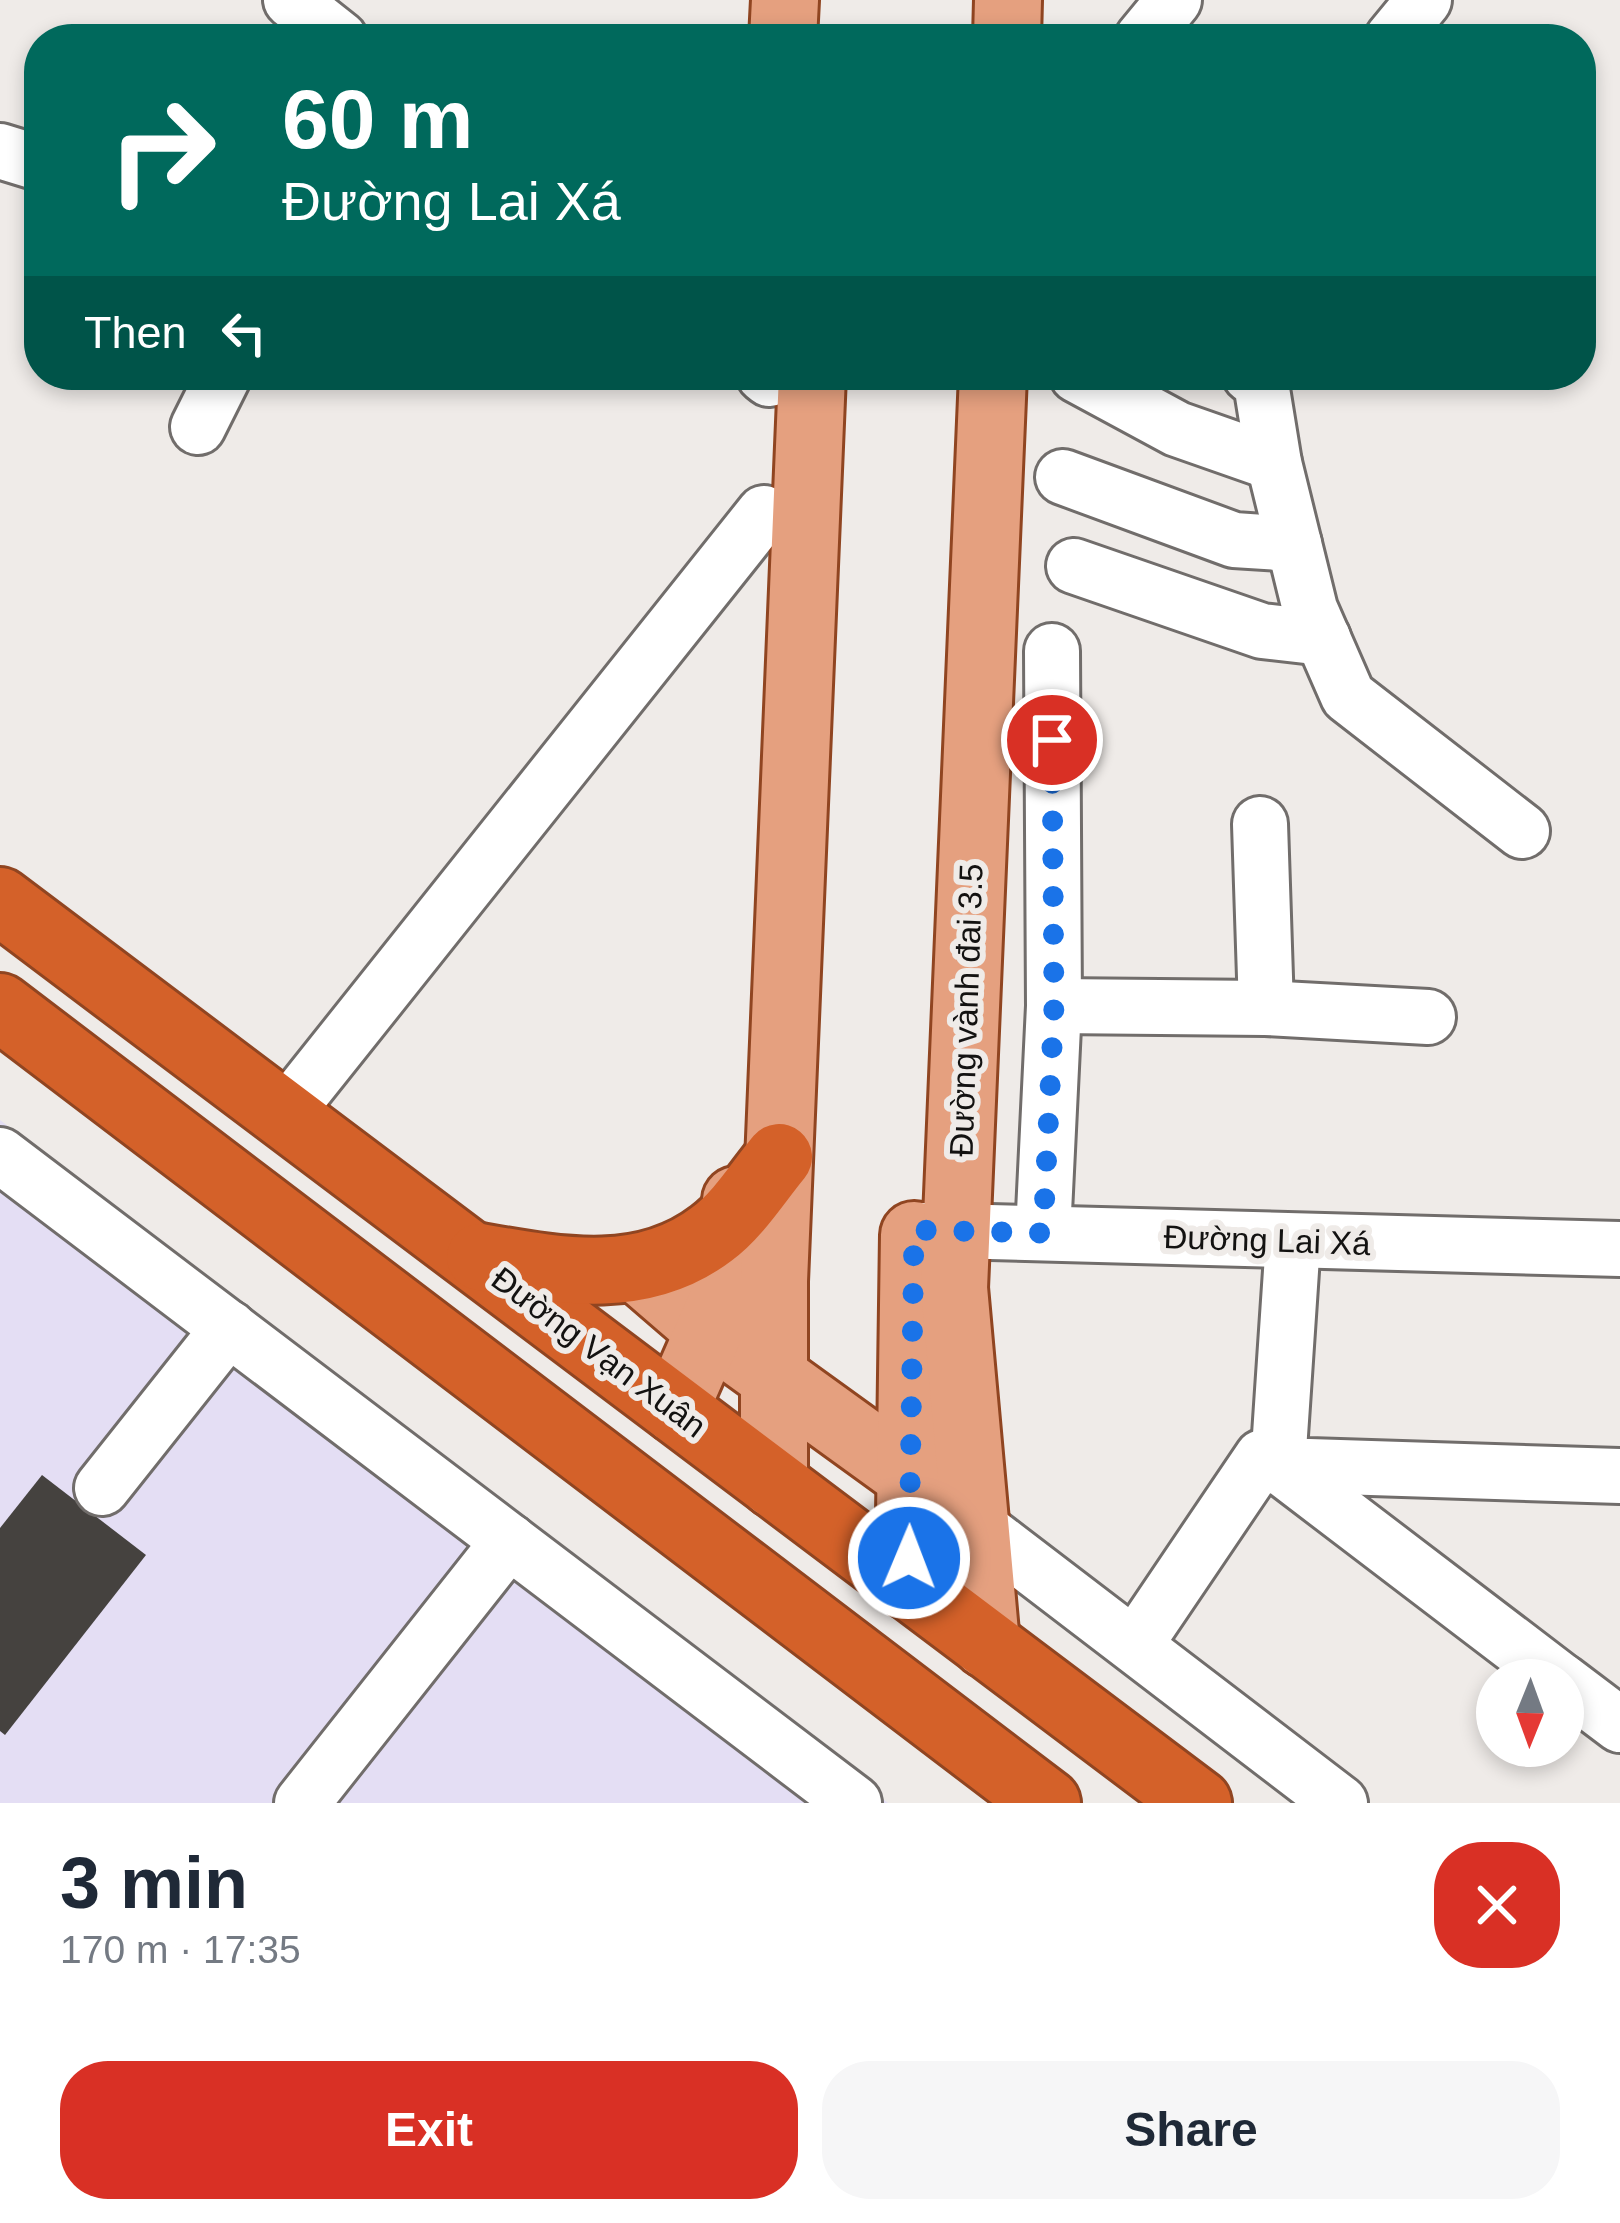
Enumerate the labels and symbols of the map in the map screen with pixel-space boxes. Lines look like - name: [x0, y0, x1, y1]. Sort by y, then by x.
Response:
- pin: [1001, 689, 1103, 791]
- street label: Đường vành đai 3.5: [942, 863, 990, 1157]
- street label: Đường Lai Xá: [1163, 1218, 1372, 1262]
- street label: Đường Vạn Xuân: [485, 1259, 713, 1445]
- position arrow: [846, 1495, 972, 1621]
- north arrow: [1476, 1659, 1584, 1767]

